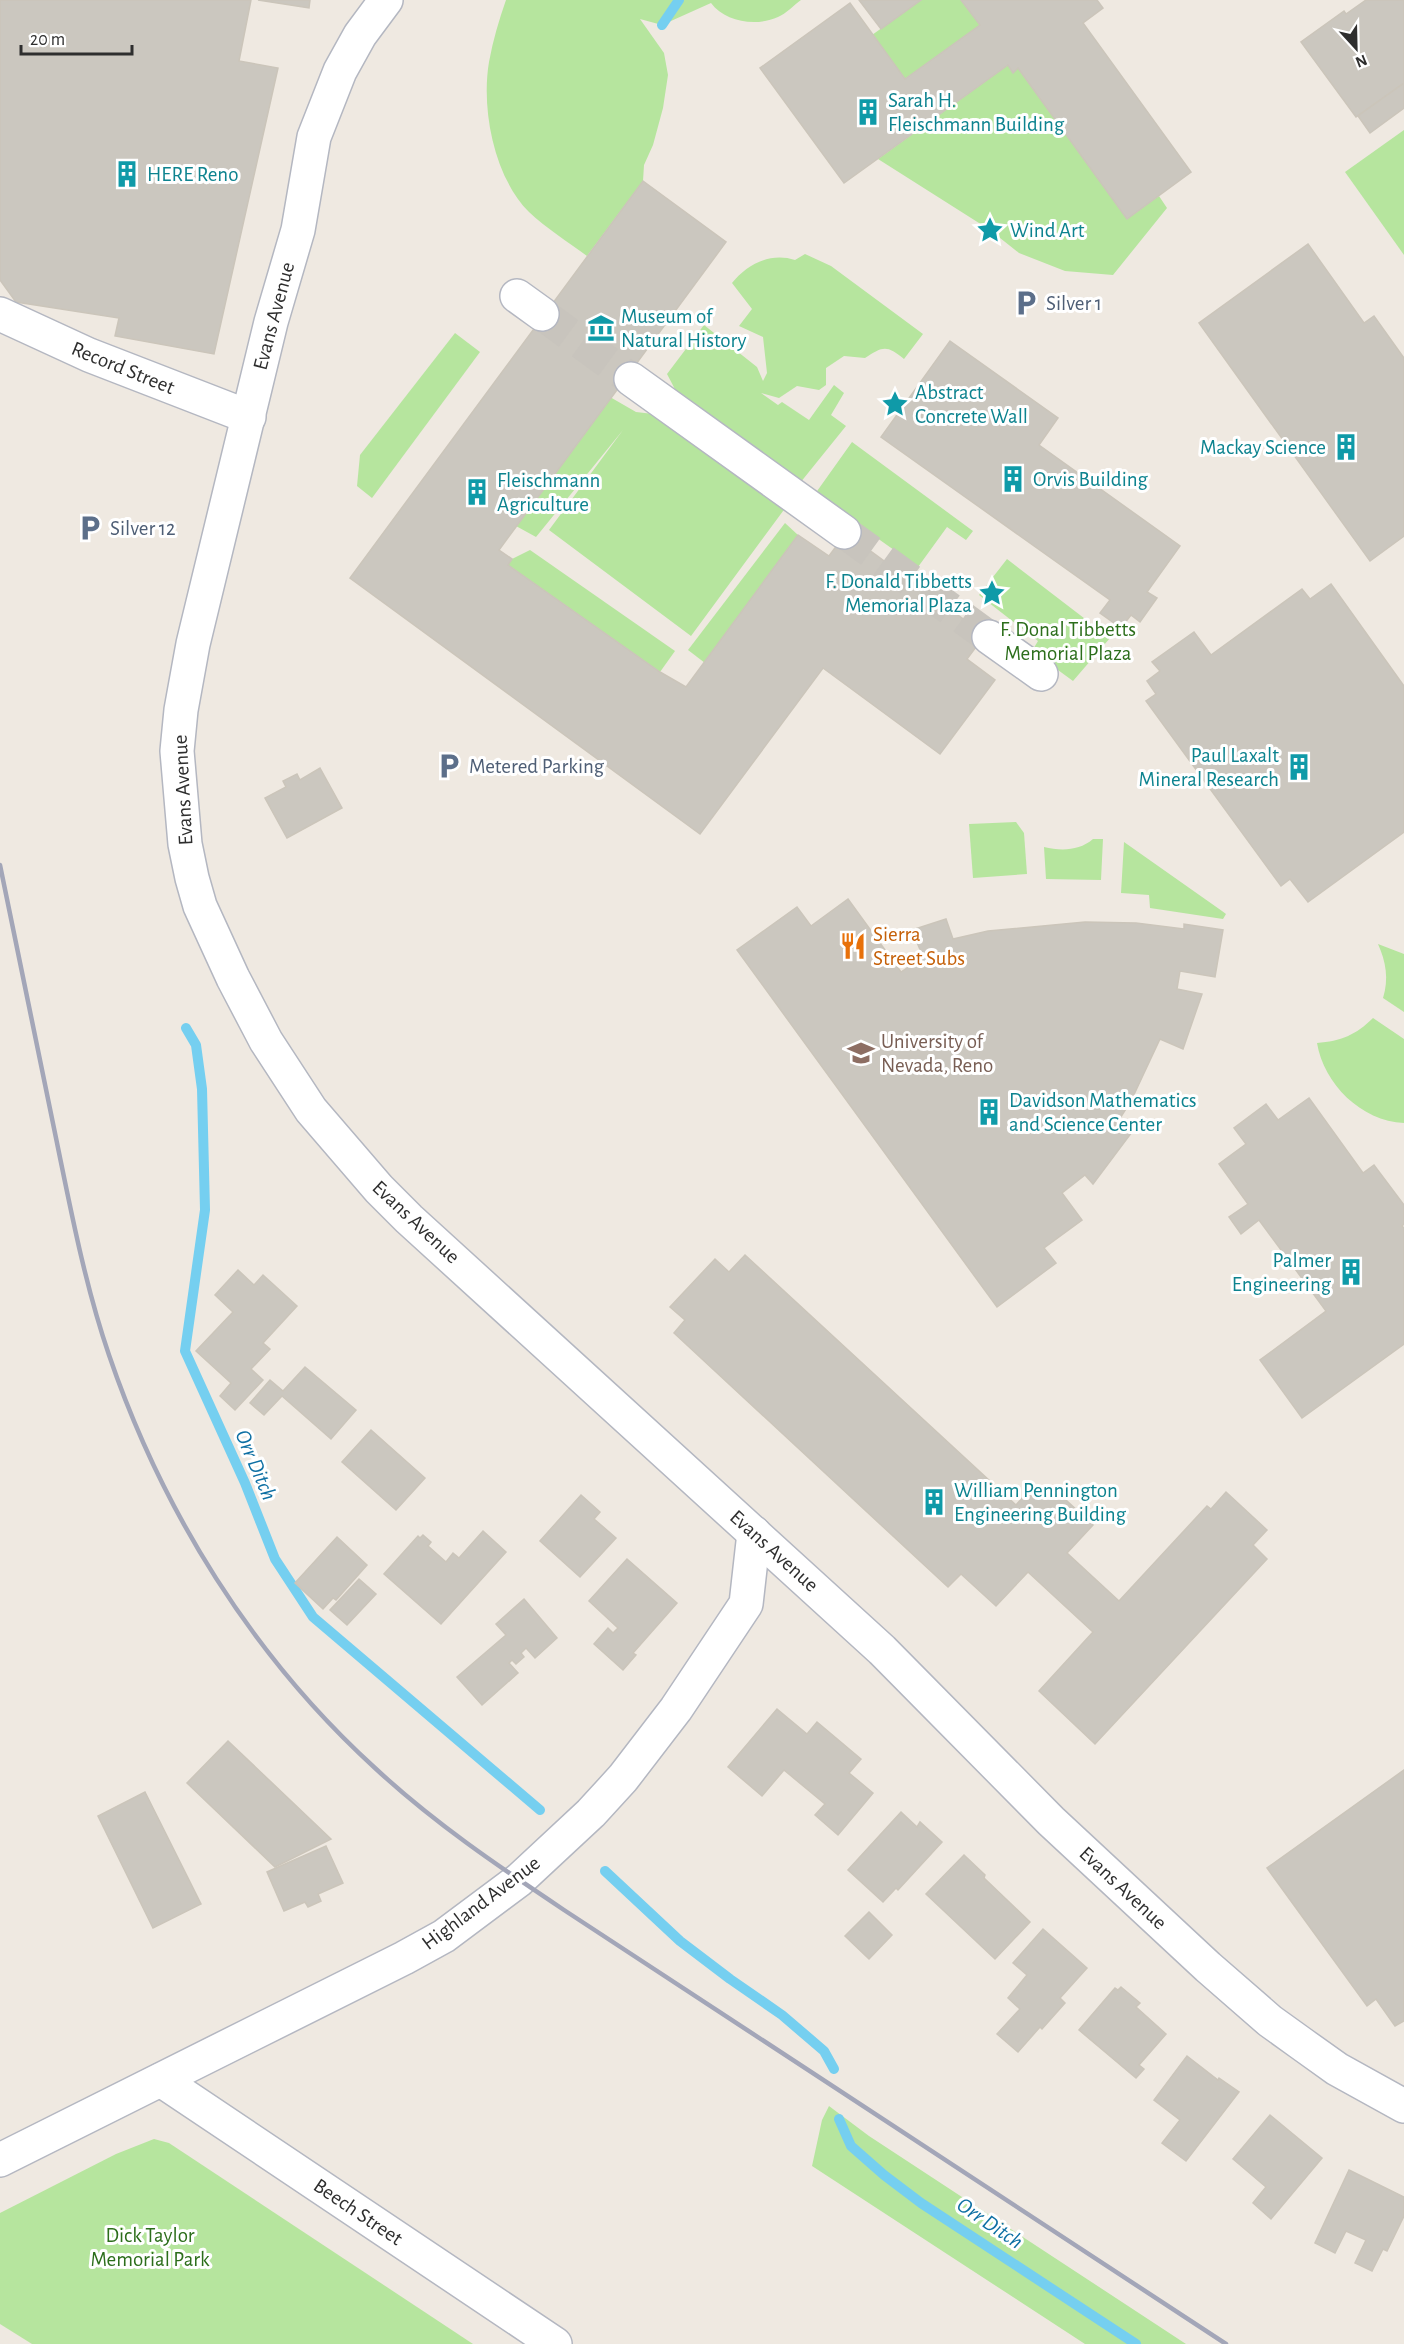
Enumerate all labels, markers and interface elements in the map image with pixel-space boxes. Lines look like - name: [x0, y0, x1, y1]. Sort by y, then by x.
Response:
- scale bar: [21, 18, 132, 56]
- north arrow: [1326, 18, 1386, 78]
- text: 20 m: [30, 31, 65, 49]
- text: N: [1353, 51, 1369, 70]
- place label: Sarah H. Fleischmann Building: [888, 90, 1065, 135]
- building icon: Sarah H. Fleischmann Building: [853, 97, 883, 127]
- building icon: HERE Reno: [112, 159, 142, 189]
- place label: HERE Reno: [147, 164, 238, 185]
- place icon: Wind Art: [975, 215, 1005, 245]
- place label: Wind Art: [1010, 220, 1085, 241]
- street label: Evans Avenue: [250, 260, 298, 372]
- parking icon: Silver 1: [1011, 288, 1041, 318]
- place label: Silver 1: [1046, 293, 1102, 314]
- place label: Museum of Natural History: [621, 306, 747, 351]
- museum icon: Museum of Natural History: [586, 313, 616, 343]
- street label: Record Street: [68, 338, 178, 398]
- place label: Abstract Concrete Wall: [915, 382, 1028, 427]
- place icon: Abstract Concrete Wall: [880, 389, 910, 419]
- building icon: Mackay Science: [1331, 432, 1361, 462]
- place label: Mackay Science: [1200, 437, 1326, 458]
- building icon: Orvis Building: [998, 464, 1028, 494]
- place label: Orvis Building: [1033, 469, 1149, 490]
- place label: Fleischmann Agriculture: [497, 470, 600, 515]
- building icon: Fleischmann Agriculture: [462, 477, 492, 507]
- parking icon: Silver 12: [75, 513, 105, 543]
- place label: Silver 12: [110, 518, 175, 539]
- place label: F. Donald Tibbetts Memorial Plaza: [825, 571, 972, 616]
- place icon: F. Donald Tibbetts Memorial Plaza: [977, 578, 1007, 608]
- park label: F. Donal Tibbetts Memorial Plaza: [1000, 619, 1136, 664]
- street label: Evans Avenue: [170, 734, 196, 846]
- place label: Paul Laxalt Mineral Research: [1139, 745, 1279, 790]
- parking icon: Metered Parking: [434, 751, 464, 781]
- building icon: Paul Laxalt Mineral Research: [1284, 752, 1314, 782]
- place label: Metered Parking: [469, 756, 605, 777]
- place label: Sierra Street Subs: [873, 924, 965, 969]
- restaurant icon: Sierra Street Subs: [838, 931, 868, 961]
- place label: University of Nevada, Reno: [881, 1031, 993, 1076]
- school or university icon: University of Nevada, Reno: [846, 1038, 876, 1068]
- place label: Davidson Mathematics and Science Center: [1009, 1090, 1197, 1135]
- building icon: Davidson Mathematics and Science Center: [974, 1097, 1004, 1127]
- street label: Evans Avenue: [368, 1177, 464, 1267]
- place label: Palmer Engineering: [1232, 1250, 1332, 1295]
- building icon: Palmer Engineering: [1336, 1257, 1366, 1287]
- water label: Orr Ditch: [231, 1427, 281, 1503]
- place label: William Pennington Engineering Building: [954, 1480, 1127, 1525]
- building icon: William Pennington Engineering Building: [919, 1487, 949, 1517]
- street label: Evans Avenue: [726, 1506, 822, 1596]
- street label: Evans Avenue: [1075, 1843, 1171, 1933]
- street label: Highland Avenue: [418, 1852, 544, 1954]
- street label: Beech Street: [310, 2175, 407, 2249]
- water label: Orr Ditch: [953, 2193, 1027, 2253]
- park label: Dick Taylor Memorial Park: [90, 2225, 210, 2270]

